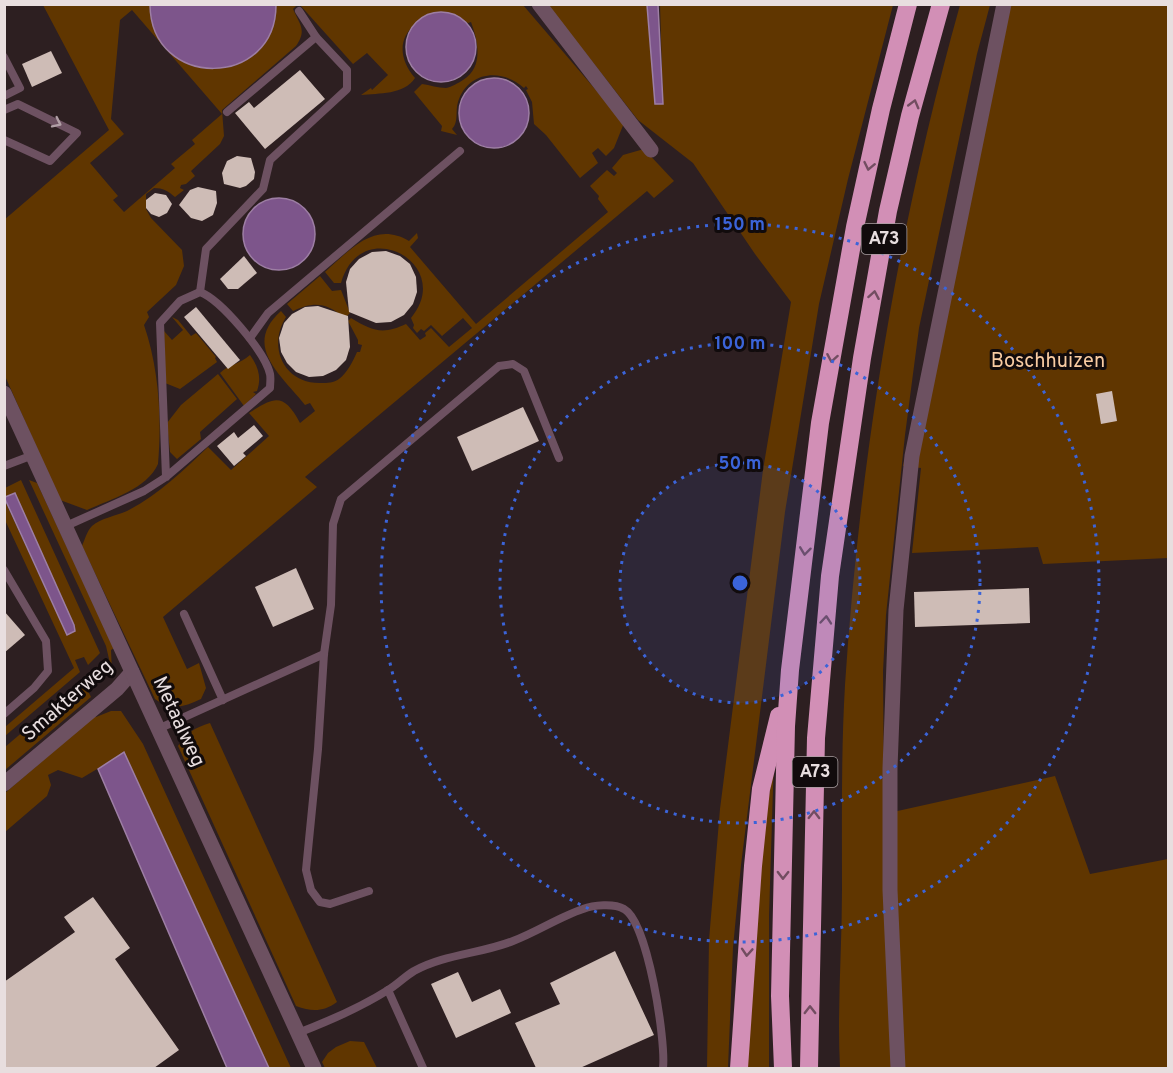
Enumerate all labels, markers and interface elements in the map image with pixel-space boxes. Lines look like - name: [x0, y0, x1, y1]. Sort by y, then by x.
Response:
- one-way arrow: [906, 100, 919, 110]
- one-way arrow: [51, 116, 62, 128]
- one-way arrow: [863, 161, 876, 171]
- text: 150 m: [715, 214, 765, 237]
- road number: A73: [862, 224, 906, 254]
- one-way arrow: [867, 290, 879, 300]
- text: 100 m: [714, 333, 766, 356]
- park label: Boschhuizen: [991, 349, 1105, 375]
- one-way arrow: [826, 352, 839, 362]
- text: 50 m: [718, 453, 762, 476]
- one-way arrow: [799, 546, 811, 555]
- centre of rings: [730, 573, 750, 593]
- one-way arrow: [819, 616, 832, 625]
- street label: Smakterweg: [17, 654, 119, 748]
- street label: Metaalweg: [146, 673, 210, 771]
- road number: A73: [792, 757, 838, 787]
- one-way arrow: [808, 811, 820, 820]
- one-way arrow: [777, 871, 789, 880]
- one-way arrow: [740, 948, 753, 957]
- one-way arrow: [804, 1006, 816, 1015]

